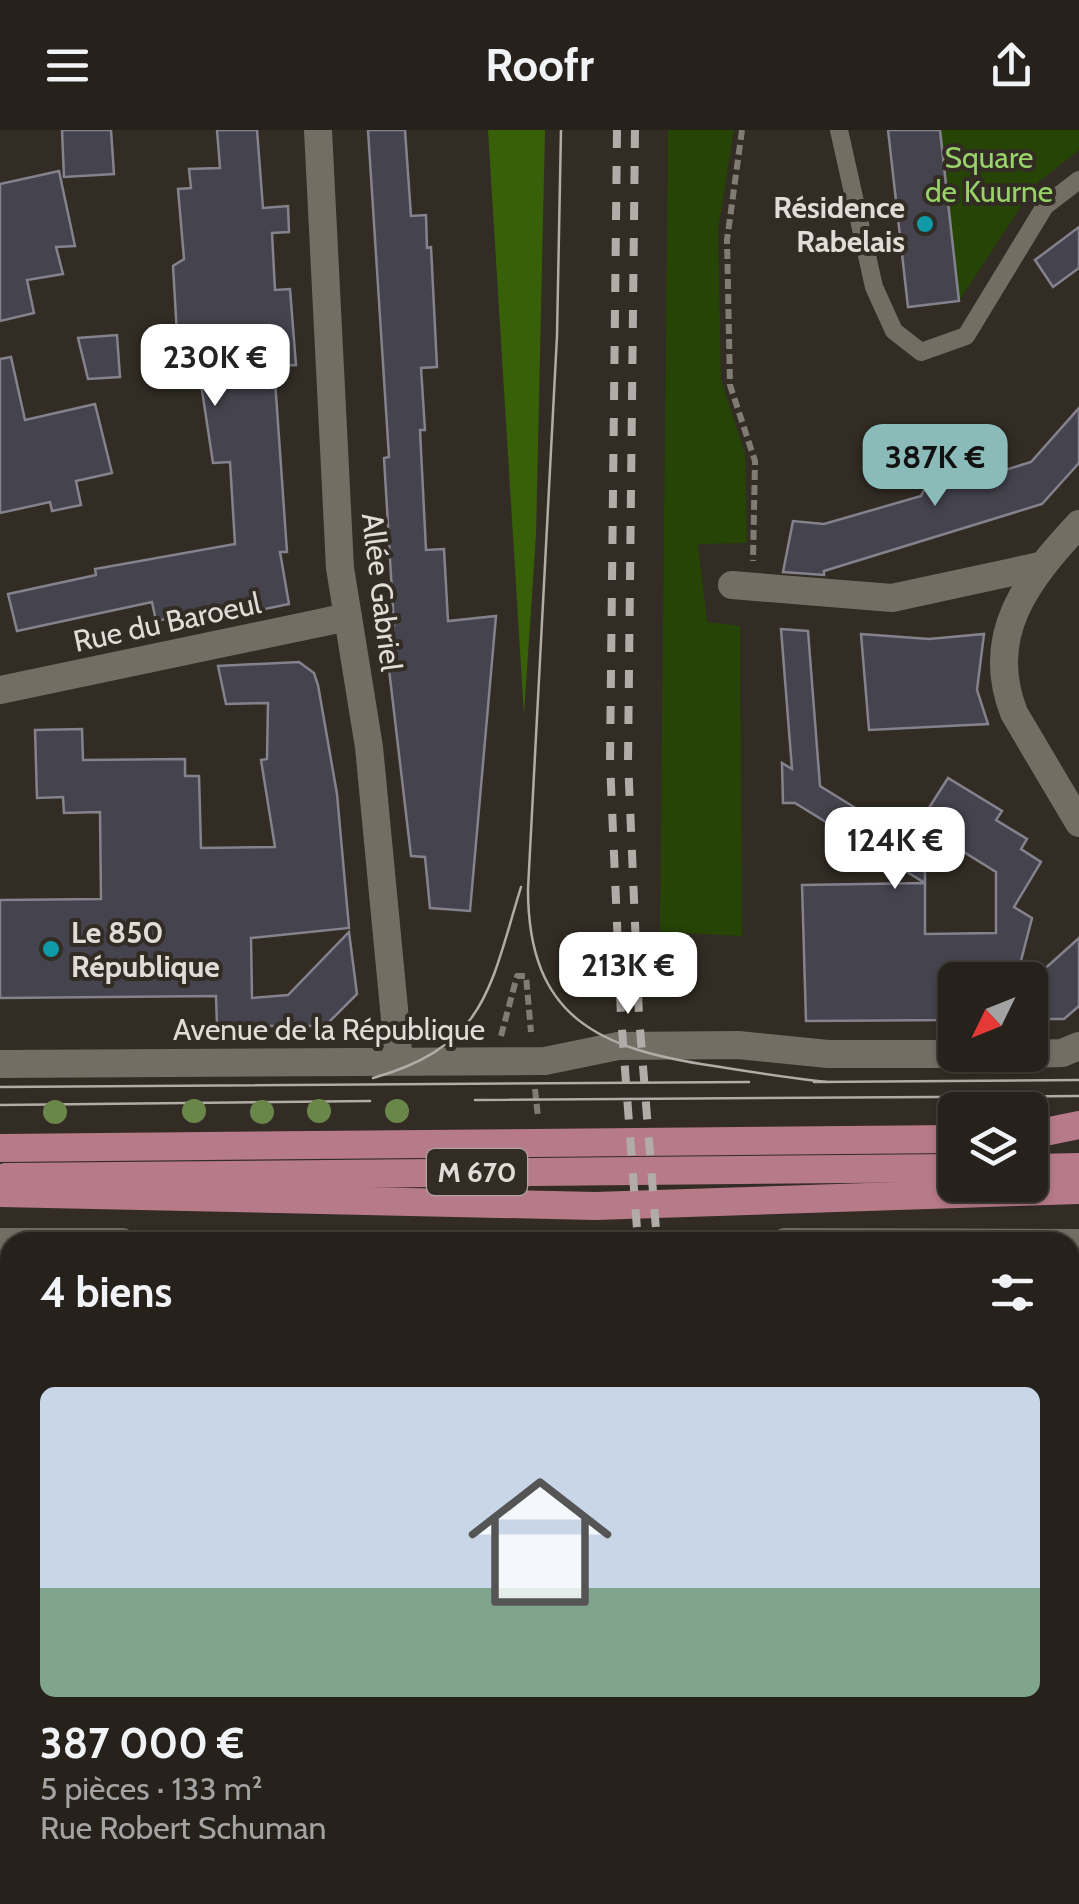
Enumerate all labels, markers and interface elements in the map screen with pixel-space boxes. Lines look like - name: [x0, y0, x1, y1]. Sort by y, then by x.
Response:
- icon: menu: [40, 38, 95, 93]
- text: Roofr: [485, 38, 594, 92]
- icon: share: [984, 38, 1039, 93]
- park label: Square de Kuurne: [925, 139, 1053, 210]
- place label: Résidence Rabelais: [773, 189, 905, 260]
- marker: Résidence Rabelais: [914, 213, 936, 235]
- pin: 230K €: [134, 324, 296, 409]
- text: 230K €: [163, 337, 267, 376]
- pin: 387K €: [854, 424, 1016, 509]
- text: 387K €: [885, 437, 985, 476]
- street label: Allée Gabriel: [354, 511, 410, 673]
- street label: Rue du Baroeul: [70, 584, 264, 660]
- pin: 124K €: [814, 807, 976, 892]
- text: 124K €: [847, 820, 943, 859]
- place label: Le 850 République: [71, 914, 220, 985]
- pin: 213K €: [547, 932, 709, 1017]
- marker: Le 850 République: [40, 938, 62, 960]
- text: 213K €: [581, 945, 675, 984]
- north arrow: [938, 962, 1048, 1072]
- map controls: [938, 962, 1048, 1202]
- street label: Avenue de la République: [173, 1011, 485, 1048]
- button: layers: [938, 1092, 1048, 1202]
- road number: M 670: [427, 1149, 527, 1195]
- icon: filters: [985, 1265, 1040, 1320]
- text: 4 biens: [40, 1266, 172, 1318]
- icon: home: [450, 1452, 630, 1632]
- text: 387 000 €: [40, 1717, 244, 1769]
- text: 5 pièces · 133 m²: [40, 1769, 262, 1808]
- text: Rue Robert Schuman: [40, 1808, 326, 1847]

